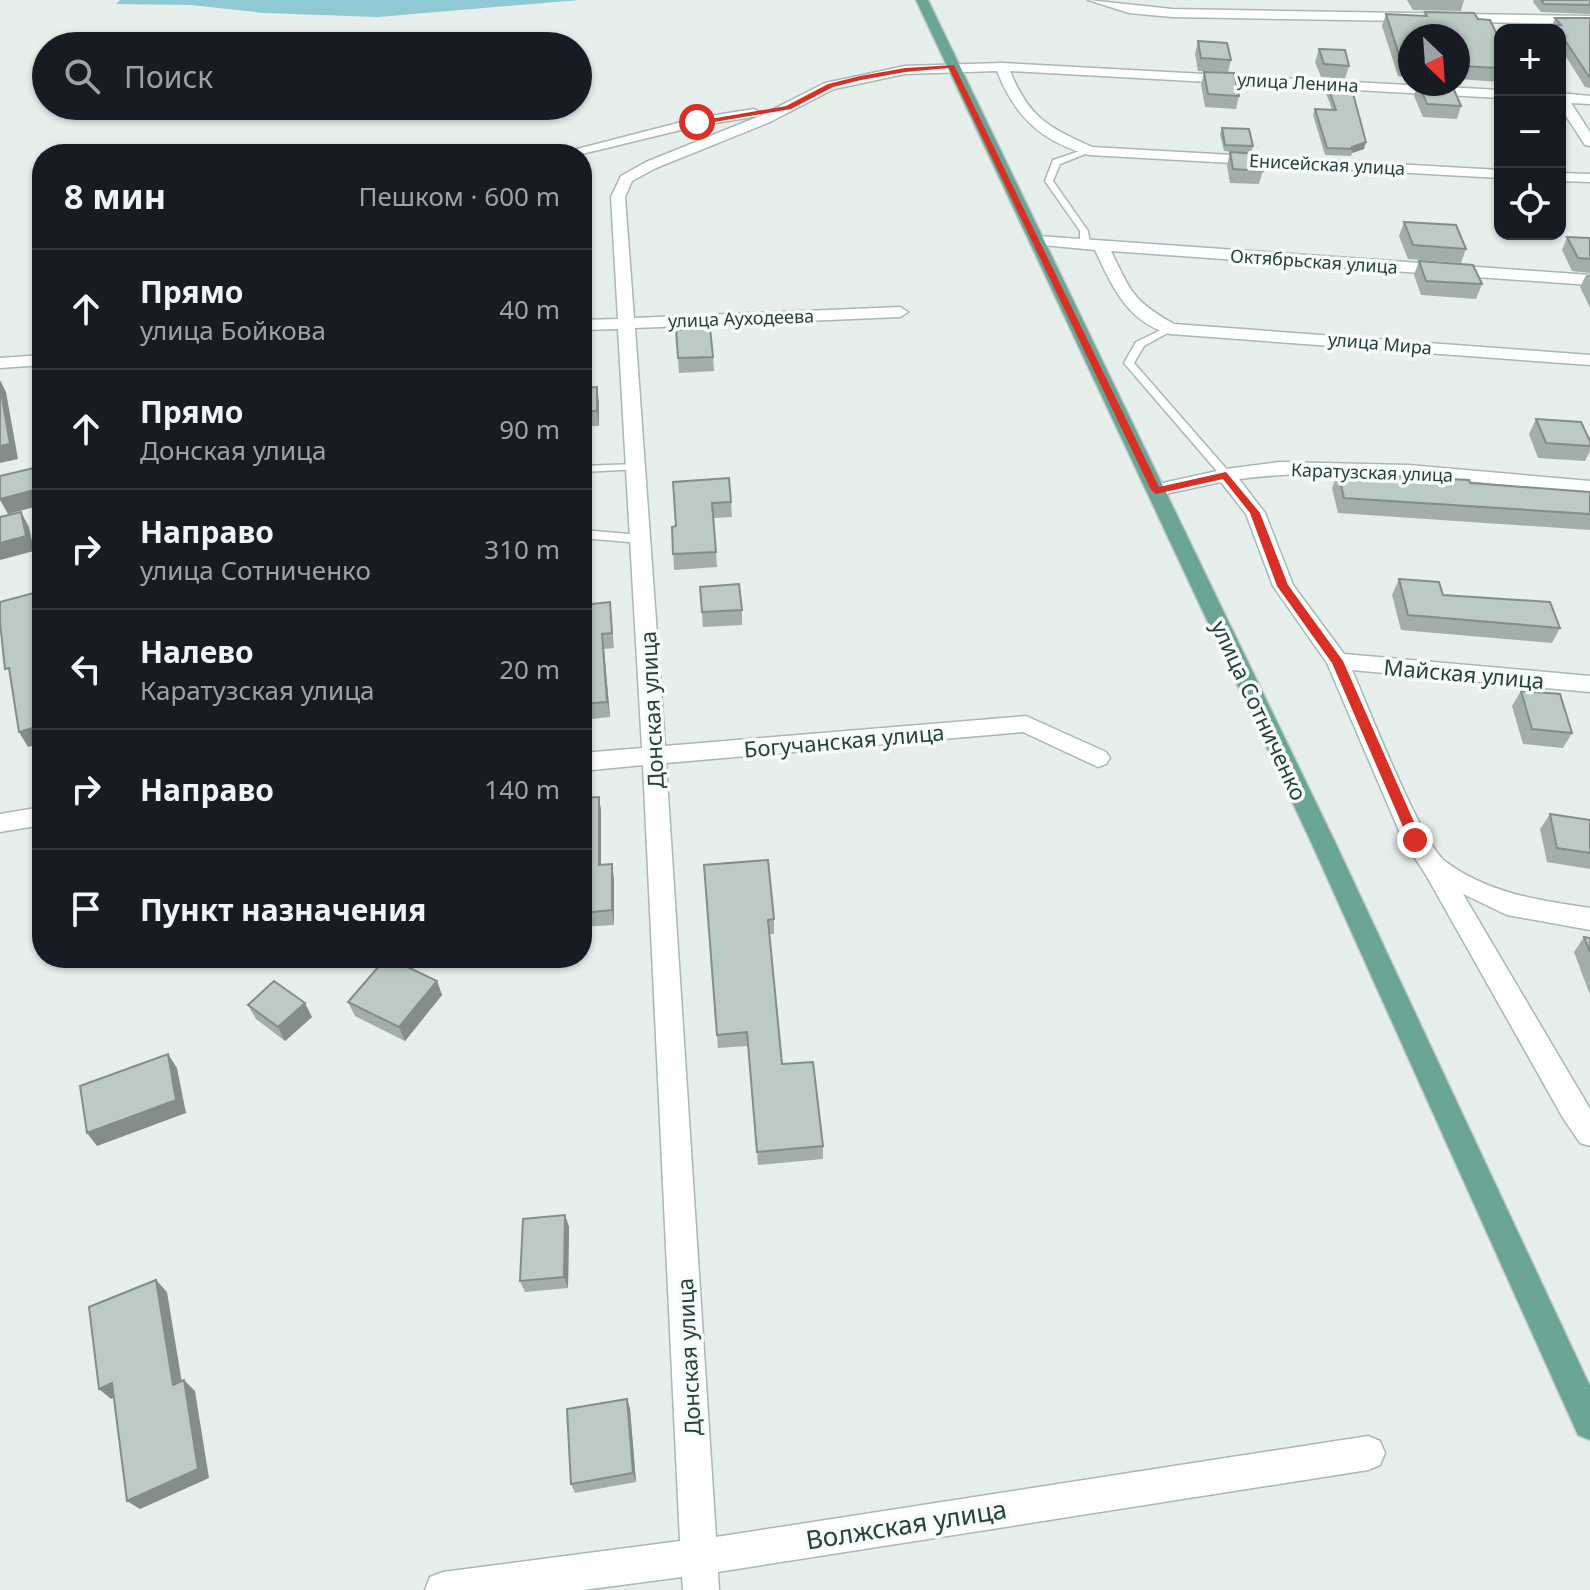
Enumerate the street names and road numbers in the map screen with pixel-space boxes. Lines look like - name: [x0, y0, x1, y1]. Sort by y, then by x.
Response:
- street label: улица Ленина: [1237, 67, 1359, 97]
- street label: Енисейская улица: [1248, 148, 1406, 180]
- street label: Октябрьская улица: [1230, 243, 1398, 279]
- street label: улица Ауходеева: [667, 303, 815, 333]
- street label: улица Мира: [1327, 327, 1433, 359]
- street label: Каратузская улица: [1290, 457, 1454, 487]
- street label: улица Сотниченко: [1205, 615, 1315, 805]
- street label: Донская улица: [632, 630, 670, 790]
- street label: Майская улица: [1383, 651, 1545, 695]
- street label: Богучанская улица: [742, 716, 946, 764]
- street label: Донская улица: [669, 1277, 707, 1437]
- street label: Волжская улица: [803, 1490, 1009, 1558]

